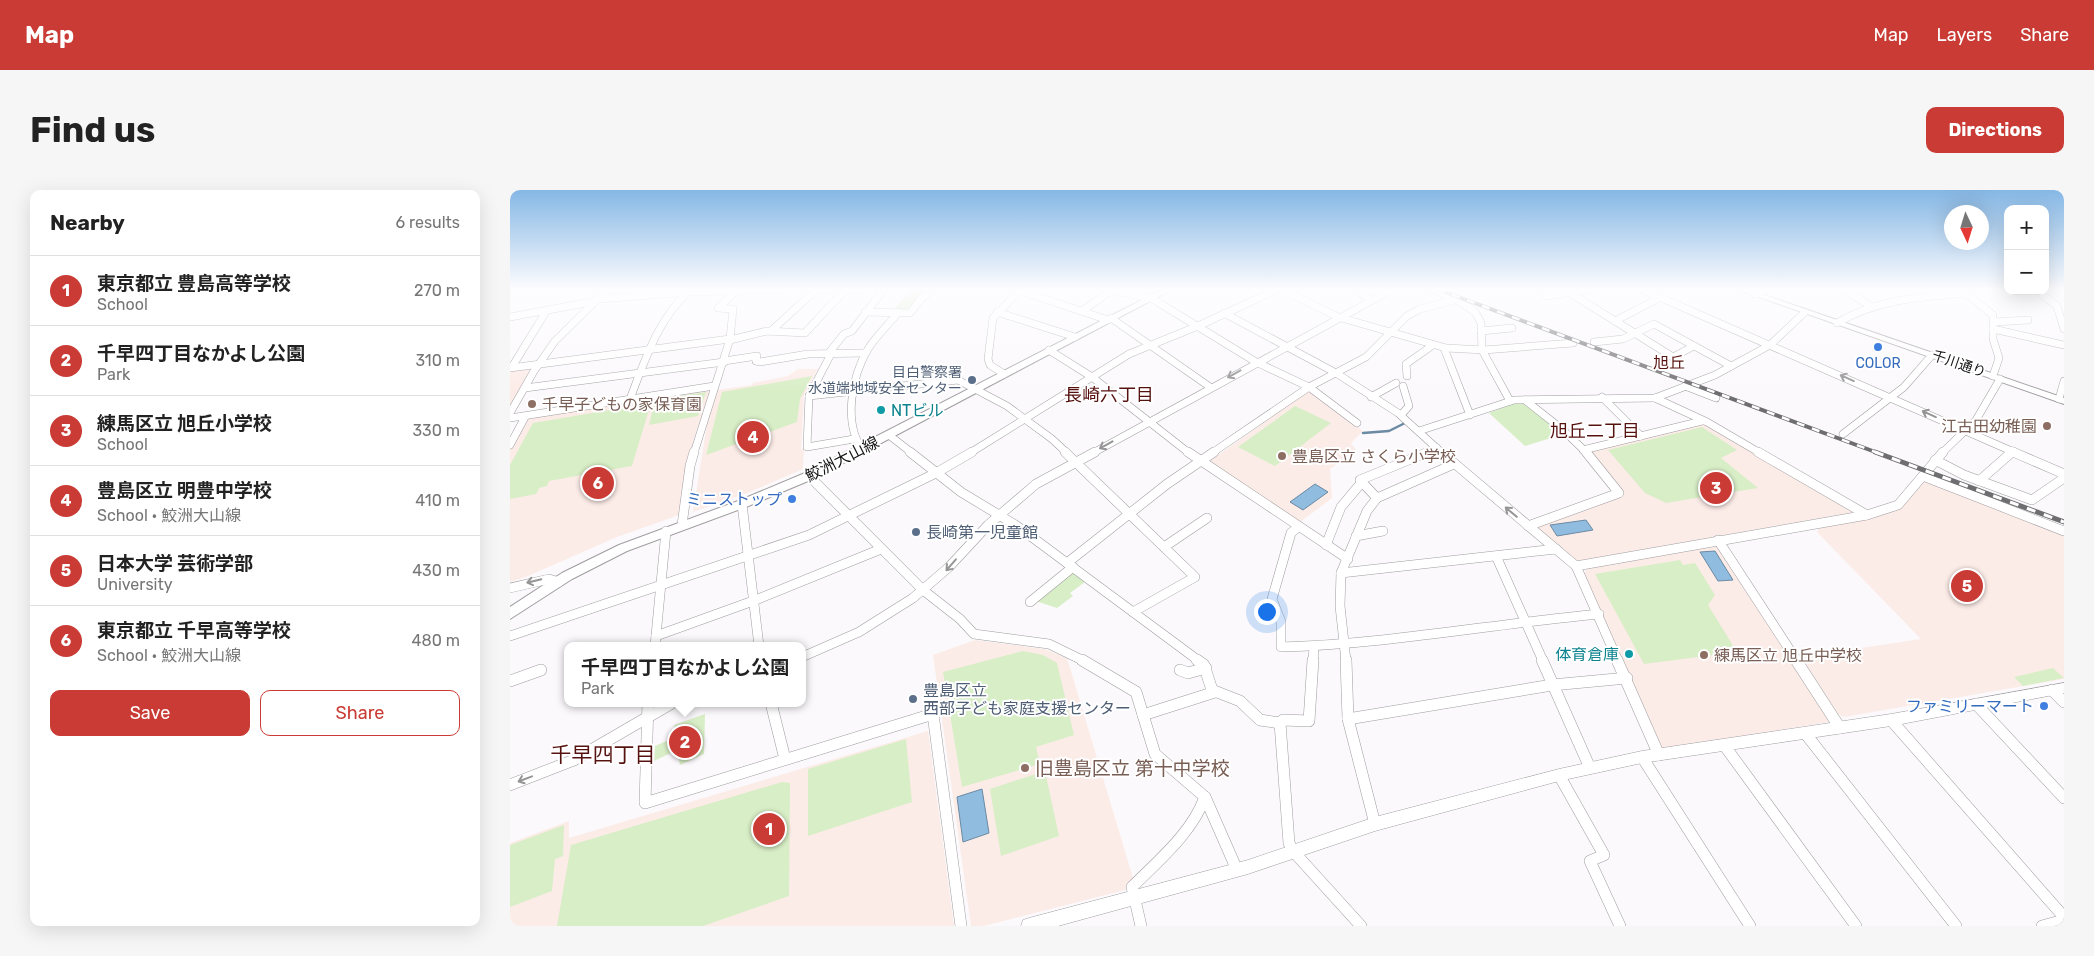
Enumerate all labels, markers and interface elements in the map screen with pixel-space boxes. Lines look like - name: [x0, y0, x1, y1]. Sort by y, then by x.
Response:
- text: Map: [25, 21, 74, 49]
- text: Map: [1874, 24, 1909, 46]
- text: Layers: [1937, 24, 1992, 46]
- text: Share: [2020, 24, 2069, 46]
- button: Directions: [1926, 107, 2064, 153]
- text: Find us: [30, 109, 155, 151]
- north arrow: [1944, 205, 1989, 250]
- map controls: [2004, 205, 2049, 295]
- button: +: [2004, 205, 2049, 250]
- text: Nearby: [50, 210, 125, 235]
- text: 6 results: [395, 213, 460, 232]
- button: −: [2004, 250, 2049, 295]
- text: 東京都立 豊島高等学校: [97, 272, 291, 295]
- text: 1: [62, 281, 70, 300]
- text: 270 m: [414, 281, 460, 300]
- text: School: [97, 295, 148, 314]
- marker: COLOR: [1872, 341, 1884, 353]
- text: 千早四丁目なかよし公園: [97, 342, 305, 365]
- street label: 千川通り: [1930, 347, 1988, 381]
- text: 2: [61, 351, 71, 370]
- text: 310 m: [416, 351, 460, 370]
- district label: 旭丘: [1653, 353, 1685, 372]
- place label: COLOR: [1855, 355, 1901, 372]
- place label: 目白警察署 水道端地域安全センター: [808, 364, 962, 397]
- text: Park: [97, 365, 130, 384]
- one-way arrow: [1227, 369, 1242, 379]
- one-way arrow: [1840, 372, 1855, 382]
- marker: 目白警察署 水道端地域安全センター: [966, 374, 978, 386]
- district label: 長崎六丁目: [1064, 384, 1154, 406]
- place label: 千早子どもの家保育園: [542, 395, 702, 414]
- marker: 千早子どもの家保育園: [526, 398, 538, 410]
- place label: NTビル: [891, 401, 943, 420]
- marker: NTビル: [875, 404, 887, 416]
- one-way arrow: [1922, 409, 1937, 418]
- text: 練馬区立 旭丘小学校: [97, 412, 272, 435]
- place label: 江古田幼稚園: [1941, 417, 2037, 436]
- pin: 4: [737, 418, 769, 456]
- district label: 旭丘二丁目: [1550, 420, 1640, 442]
- marker: 江古田幼稚園: [2041, 420, 2053, 432]
- text: 3: [61, 421, 71, 440]
- text: 330 m: [412, 421, 460, 440]
- street label: 鮫洲大山線: [802, 432, 882, 486]
- text: School: [97, 435, 148, 454]
- one-way arrow: [1099, 440, 1113, 450]
- place label: 豊島区立 さくら小学校: [1292, 447, 1456, 466]
- marker: 豊島区立 さくら小学校: [1276, 450, 1288, 462]
- pin: 6: [582, 464, 614, 502]
- pin: 3: [1700, 469, 1732, 507]
- text: 豊島区立 明豊中学校: [97, 479, 272, 502]
- place label: ミニストップ: [686, 490, 782, 509]
- text: 4: [61, 491, 71, 510]
- text: 410 m: [415, 491, 460, 510]
- marker: ミニストップ: [786, 493, 798, 505]
- text: School · 鮫洲大山線: [97, 506, 241, 525]
- one-way arrow: [1505, 507, 1518, 518]
- place label: 長崎第一児童館: [926, 523, 1038, 542]
- marker: 長崎第一児童館: [910, 526, 922, 538]
- text: 日本大学 芸術学部: [97, 552, 253, 575]
- one-way arrow: [946, 558, 957, 571]
- text: 5: [61, 561, 71, 580]
- text: 430 m: [412, 561, 460, 580]
- pin: 5: [1951, 567, 1983, 605]
- text: University: [97, 575, 173, 594]
- one-way arrow: [527, 577, 543, 586]
- your location: [1254, 599, 1280, 625]
- text: 東京都立 千早高等学校: [97, 619, 291, 642]
- text: 6: [61, 631, 71, 650]
- text: 480 m: [412, 631, 460, 650]
- popup: [564, 642, 806, 707]
- place label: 体育倉庫: [1555, 645, 1619, 664]
- text: School · 鮫洲大山線: [97, 646, 241, 665]
- place label: 練馬区立 旭丘中学校: [1714, 646, 1862, 665]
- marker: 体育倉庫: [1623, 648, 1635, 660]
- marker: 練馬区立 旭丘中学校: [1698, 649, 1710, 661]
- text: 千早四丁目なかよし公園: [581, 656, 789, 679]
- text: Park: [581, 679, 614, 698]
- place label: 豊島区立 西部子ども家庭支援センター: [923, 681, 1131, 718]
- button: Save: [50, 690, 250, 736]
- button: Share: [260, 690, 460, 736]
- marker: 豊島区立 西部子ども家庭支援センター: [907, 693, 919, 705]
- place label: ファミリーマート: [1906, 697, 2034, 716]
- marker: ファミリーマート: [2038, 700, 2050, 712]
- pin: 2: [669, 723, 701, 761]
- district label: 千早四丁目: [551, 742, 656, 767]
- place label: 旧豊島区立 第十中学校: [1035, 757, 1230, 780]
- marker: 旧豊島区立 第十中学校: [1019, 762, 1031, 774]
- one-way arrow: [518, 775, 533, 784]
- pin: 1: [753, 810, 785, 848]

